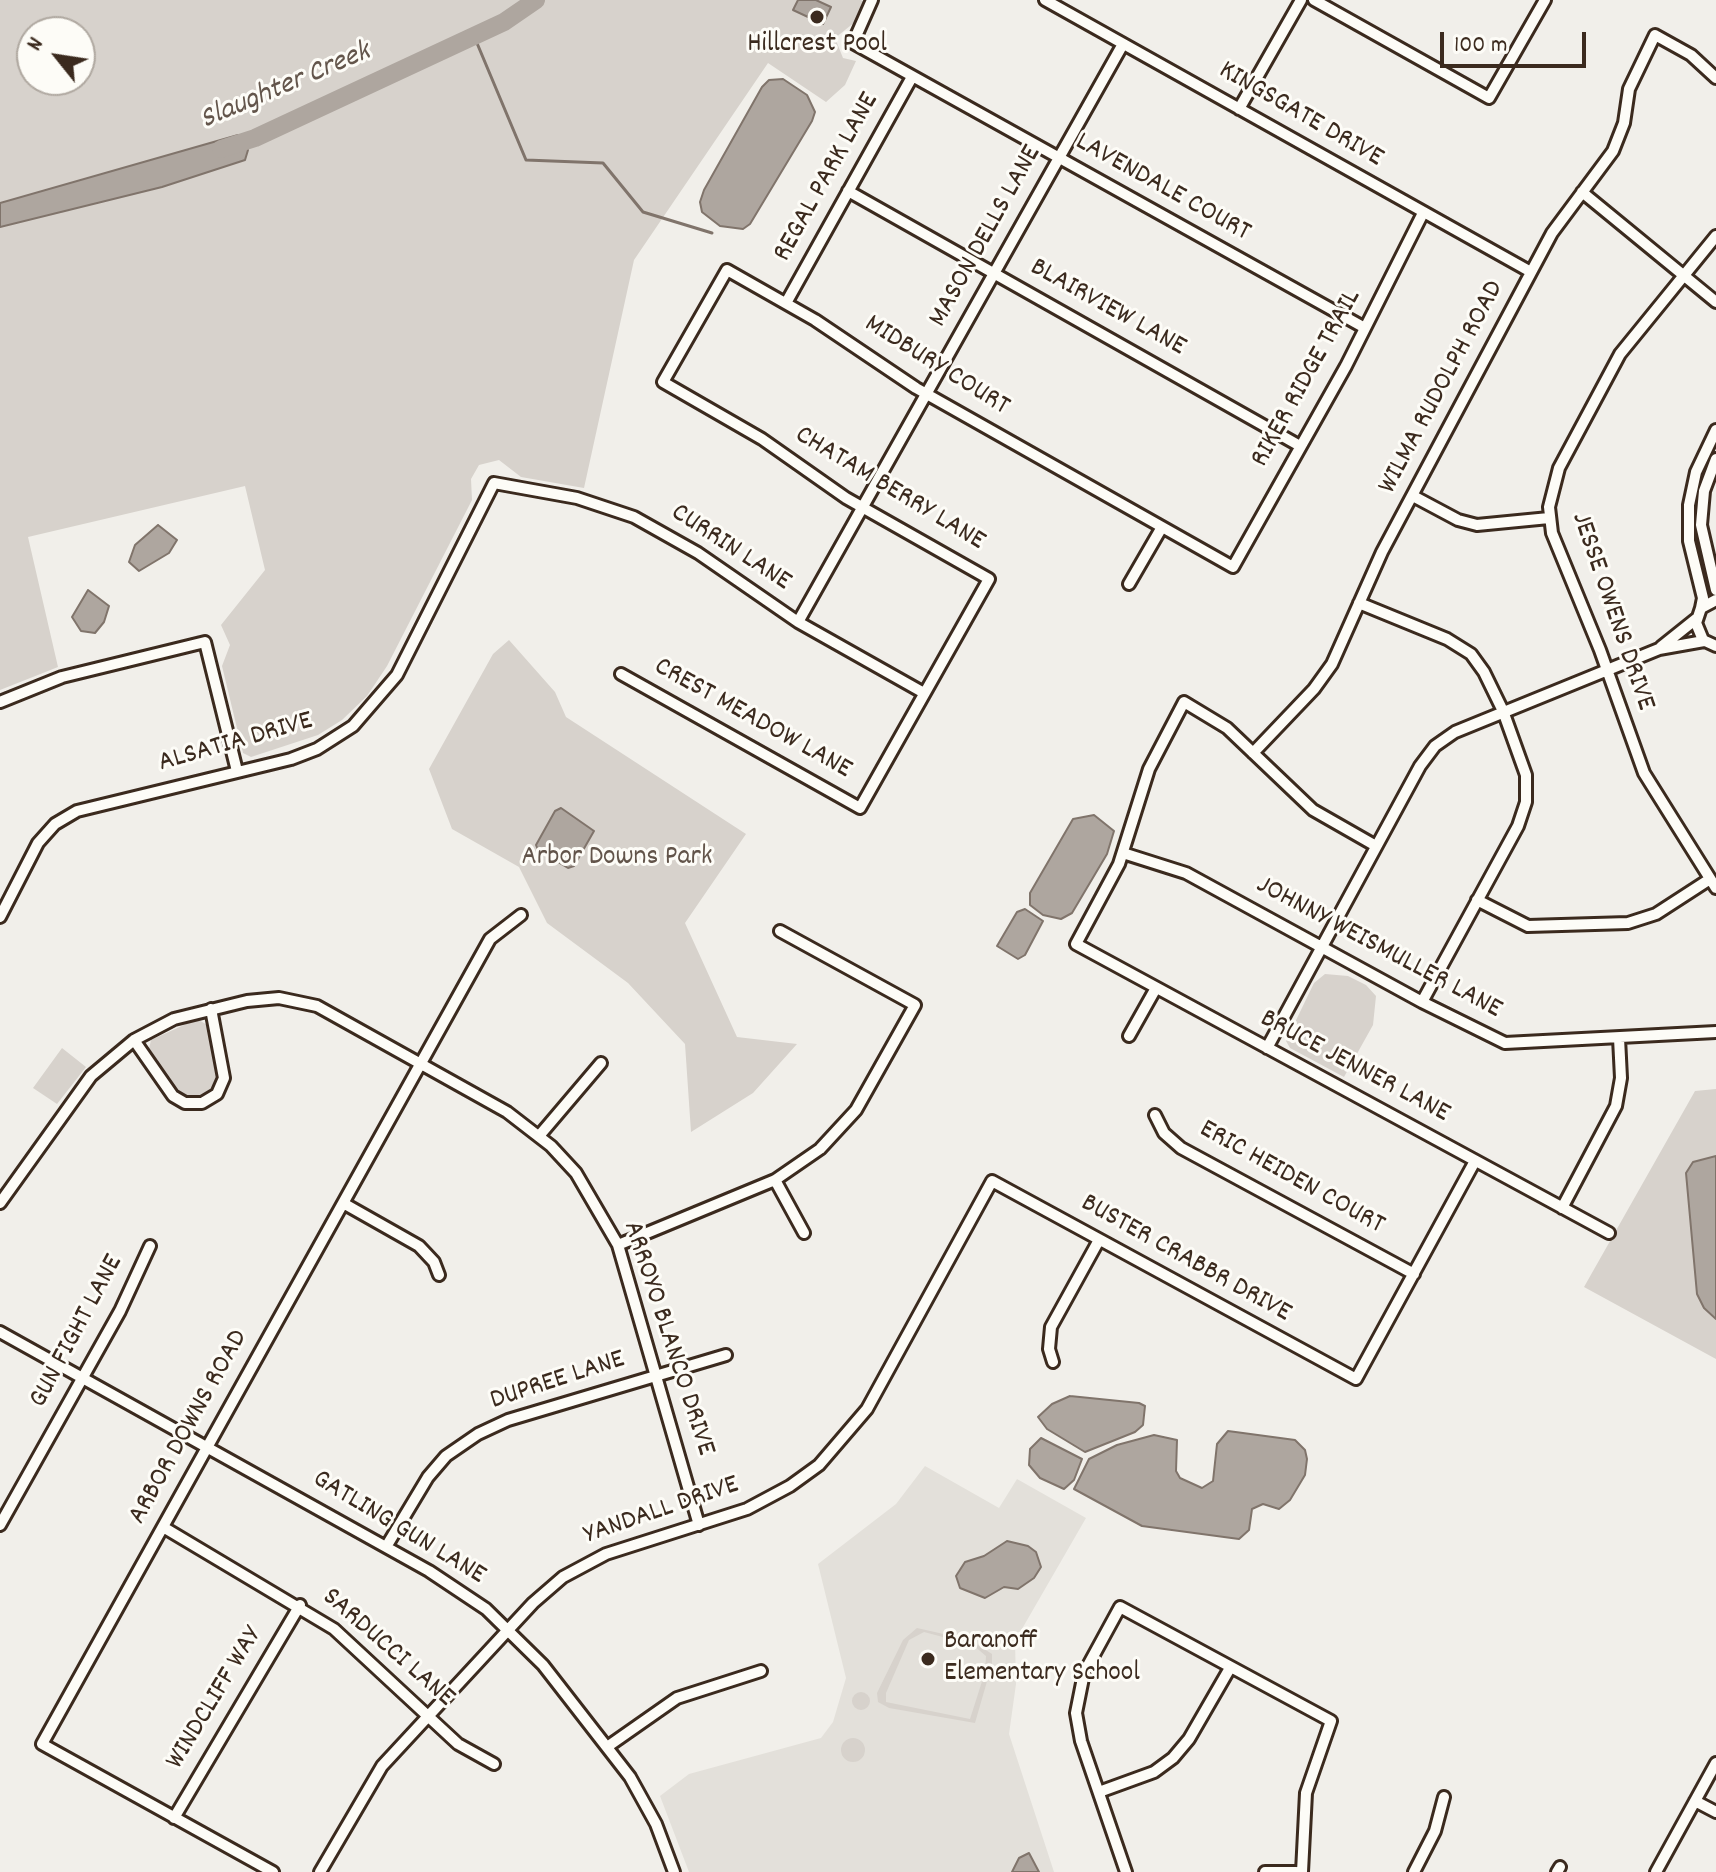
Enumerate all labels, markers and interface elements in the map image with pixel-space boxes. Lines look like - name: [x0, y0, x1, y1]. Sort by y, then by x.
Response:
- marker: Hillcrest Pool: [808, 8, 826, 26]
- north arrow: [16, 16, 96, 96]
- scale bar: [1444, 16, 1590, 66]
- place label: Hillcrest Pool: [747, 29, 887, 63]
- text: 100 m: [1454, 29, 1507, 63]
- text: N: [20, 32, 53, 57]
- water label: Slaughter Creek: [196, 36, 376, 140]
- street label: KINGSGATE DRIVE: [1212, 55, 1388, 177]
- street label: REGAL PARK LANE: [768, 88, 888, 268]
- street label: LAVENDALE COURT: [1068, 127, 1256, 251]
- street label: MASON DELLS LANE: [923, 140, 1051, 334]
- street label: BLAIRVIEW LANE: [1023, 252, 1191, 366]
- street label: WILMA RUDOLPH ROAD: [1373, 276, 1513, 500]
- street label: RIKER RIDGE TRAIL: [1245, 284, 1371, 474]
- street label: MIDBURY COURT: [857, 309, 1015, 425]
- street label: CHATAM BERRY LANE: [788, 420, 990, 560]
- street label: CURRIN LANE: [663, 498, 797, 600]
- street label: JESSE OWENS DRIVE: [1561, 509, 1661, 715]
- street label: CREST MEADOW LANE: [647, 652, 857, 788]
- street label: ALSATIA DRIVE: [155, 706, 317, 782]
- park label: Arbor Downs Park: [522, 842, 712, 876]
- street label: JOHNNY WEISMULLER LANE: [1249, 870, 1507, 1028]
- street label: BRUCE JENNER LANE: [1253, 1004, 1455, 1132]
- street label: ERIC HEIDEN COURT: [1192, 1114, 1390, 1244]
- street label: BUSTER CRABBR DRIVE: [1074, 1188, 1296, 1332]
- street label: ARROYO BLANCO DRIVE: [613, 1218, 721, 1460]
- street label: GUN FIGHT LANE: [24, 1250, 132, 1414]
- street label: ARBOR DOWNS ROAD: [123, 1325, 257, 1531]
- street label: DUPREE LANE: [487, 1344, 629, 1420]
- street label: GATLING GUN LANE: [305, 1464, 491, 1594]
- street label: YANDALL DRIVE: [580, 1470, 744, 1554]
- street label: SARDUCCI LANE: [314, 1582, 460, 1716]
- street label: WINDCLIFF WAY: [160, 1622, 272, 1776]
- place label: Baranoff Elementary School: [944, 1626, 1140, 1692]
- marker: Baranoff Elementary School: [919, 1650, 937, 1668]

